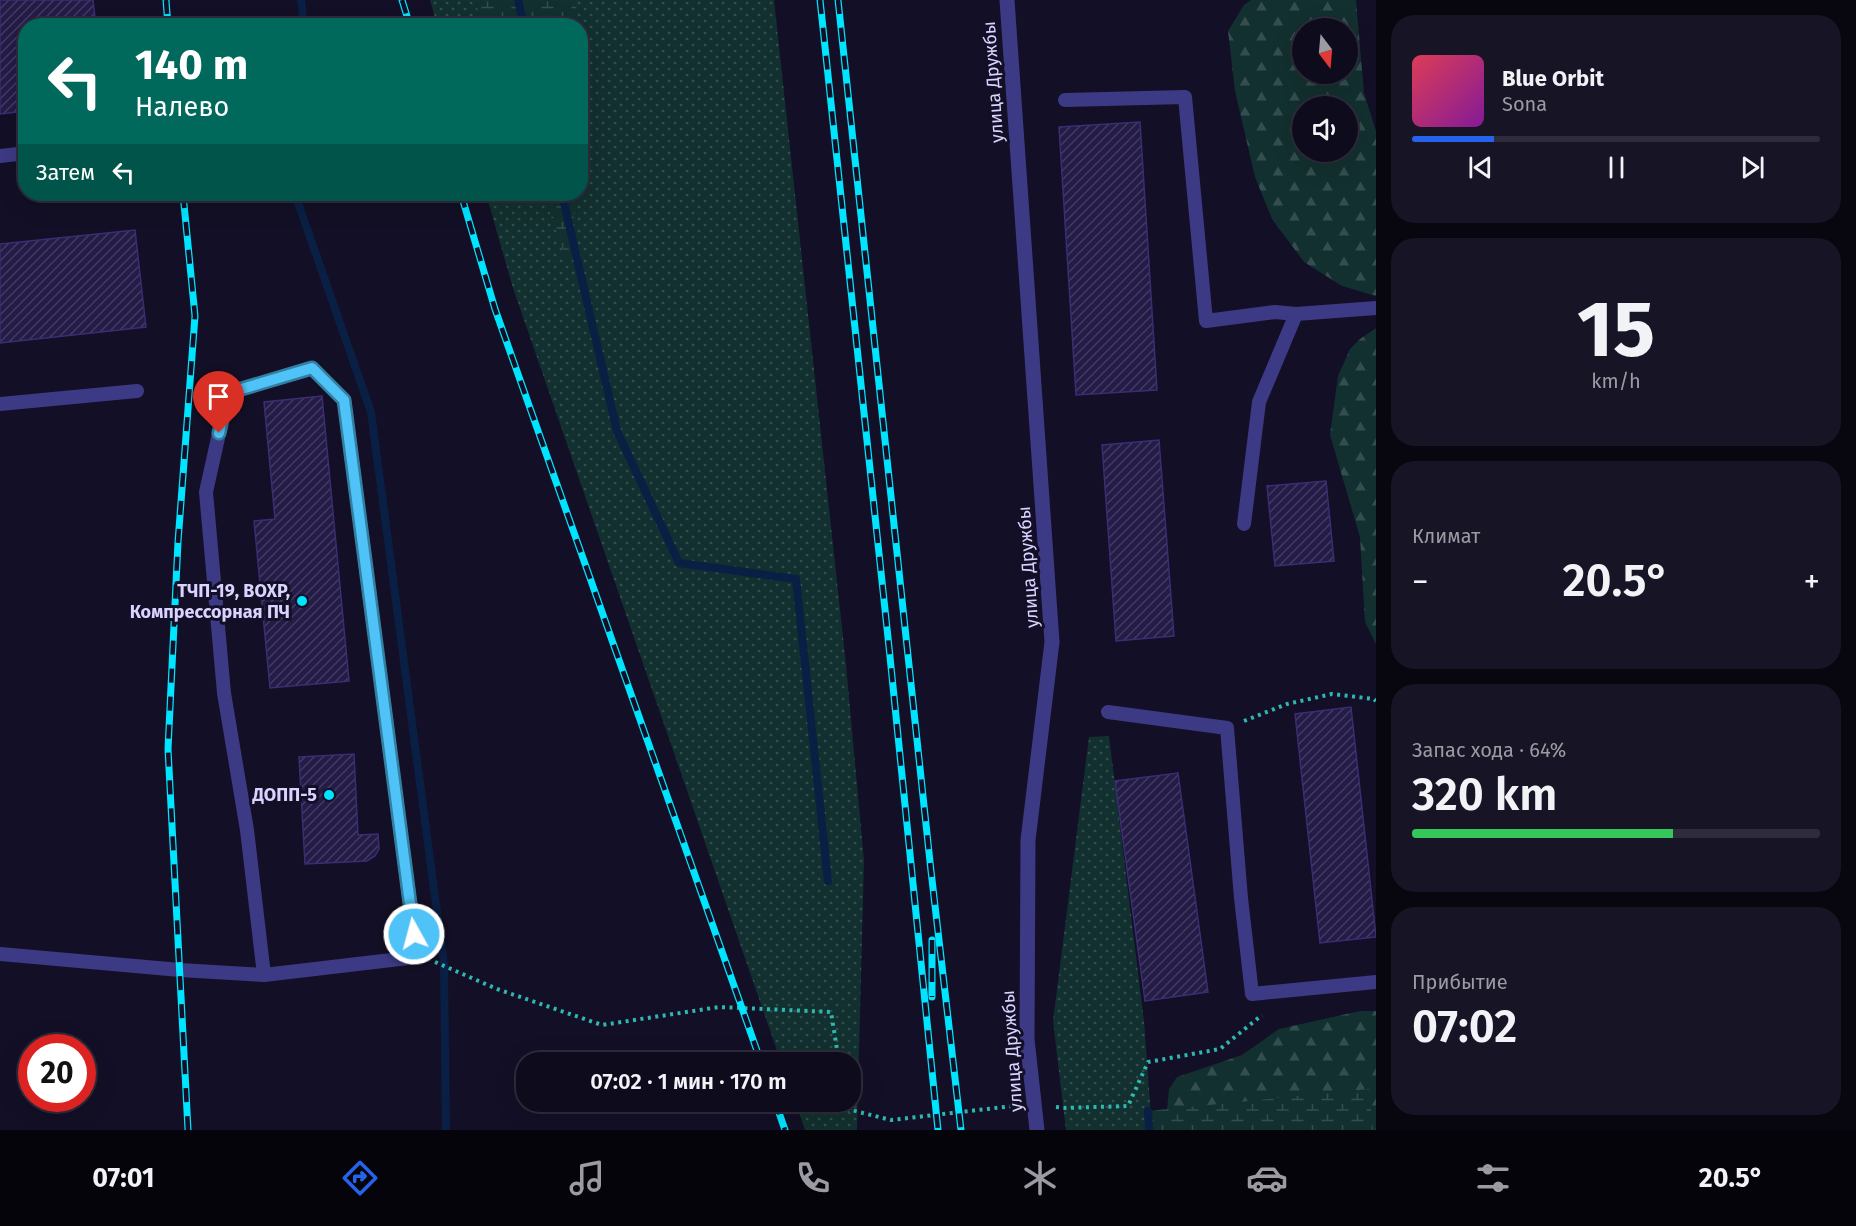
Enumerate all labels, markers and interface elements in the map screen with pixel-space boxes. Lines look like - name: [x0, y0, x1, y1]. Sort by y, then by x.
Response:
- north arrow: [1292, 18, 1358, 84]
- map controls: [1292, 18, 1358, 162]
- street label: улица Дружбы: [978, 20, 1008, 144]
- text: 140 m: [135, 40, 248, 90]
- icon: left: [36, 42, 114, 120]
- text: Blue Orbit: [1502, 65, 1604, 92]
- text: Налево: [135, 91, 229, 123]
- text: Sona: [1502, 92, 1547, 116]
- button: sound: [1292, 96, 1358, 162]
- icon: previous: [1464, 151, 1497, 184]
- icon: pause: [1600, 151, 1633, 184]
- icon: next: [1736, 151, 1769, 184]
- icon: left: [107, 156, 140, 189]
- text: Затем: [36, 159, 95, 186]
- text: 15: [1577, 283, 1655, 377]
- text: km/h: [1591, 369, 1641, 393]
- pin: [193, 371, 244, 433]
- icon: arrive: [202, 380, 235, 413]
- street label: улица Дружбы: [1013, 505, 1043, 629]
- text: Климат: [1412, 524, 1480, 548]
- text: 20.5°: [1562, 554, 1670, 608]
- text: −: [1412, 562, 1429, 602]
- text: +: [1804, 562, 1820, 602]
- place label: ТЧП-19, ВОХР, Компрессорная ПЧ: [130, 580, 290, 623]
- marker: ТЧП-19, ВОХР, Компрессорная ПЧ: [295, 594, 309, 608]
- text: Запас хода · 64%: [1412, 738, 1566, 762]
- text: 320 km: [1412, 768, 1557, 822]
- place label: ДОПП-5: [252, 784, 317, 806]
- marker: ДОПП-5: [322, 788, 336, 802]
- position arrow: [382, 902, 446, 966]
- text: Прибытие: [1412, 970, 1508, 994]
- street label: улица Дружбы: [997, 989, 1027, 1113]
- text: 07:02: [1412, 1000, 1517, 1054]
- speed limit sign: 20: [18, 1034, 96, 1112]
- text: 07:02 · 1 мин · 170 m: [590, 1068, 787, 1095]
- icon: directions: [339, 1157, 381, 1199]
- icon: music: [566, 1157, 608, 1199]
- icon: phone: [792, 1157, 834, 1199]
- icon: climate: [1019, 1157, 1061, 1199]
- icon: car: [1246, 1157, 1288, 1199]
- icon: filters: [1472, 1157, 1514, 1199]
- text: 07:01: [92, 1162, 154, 1194]
- text: 20.5°: [1699, 1162, 1764, 1194]

